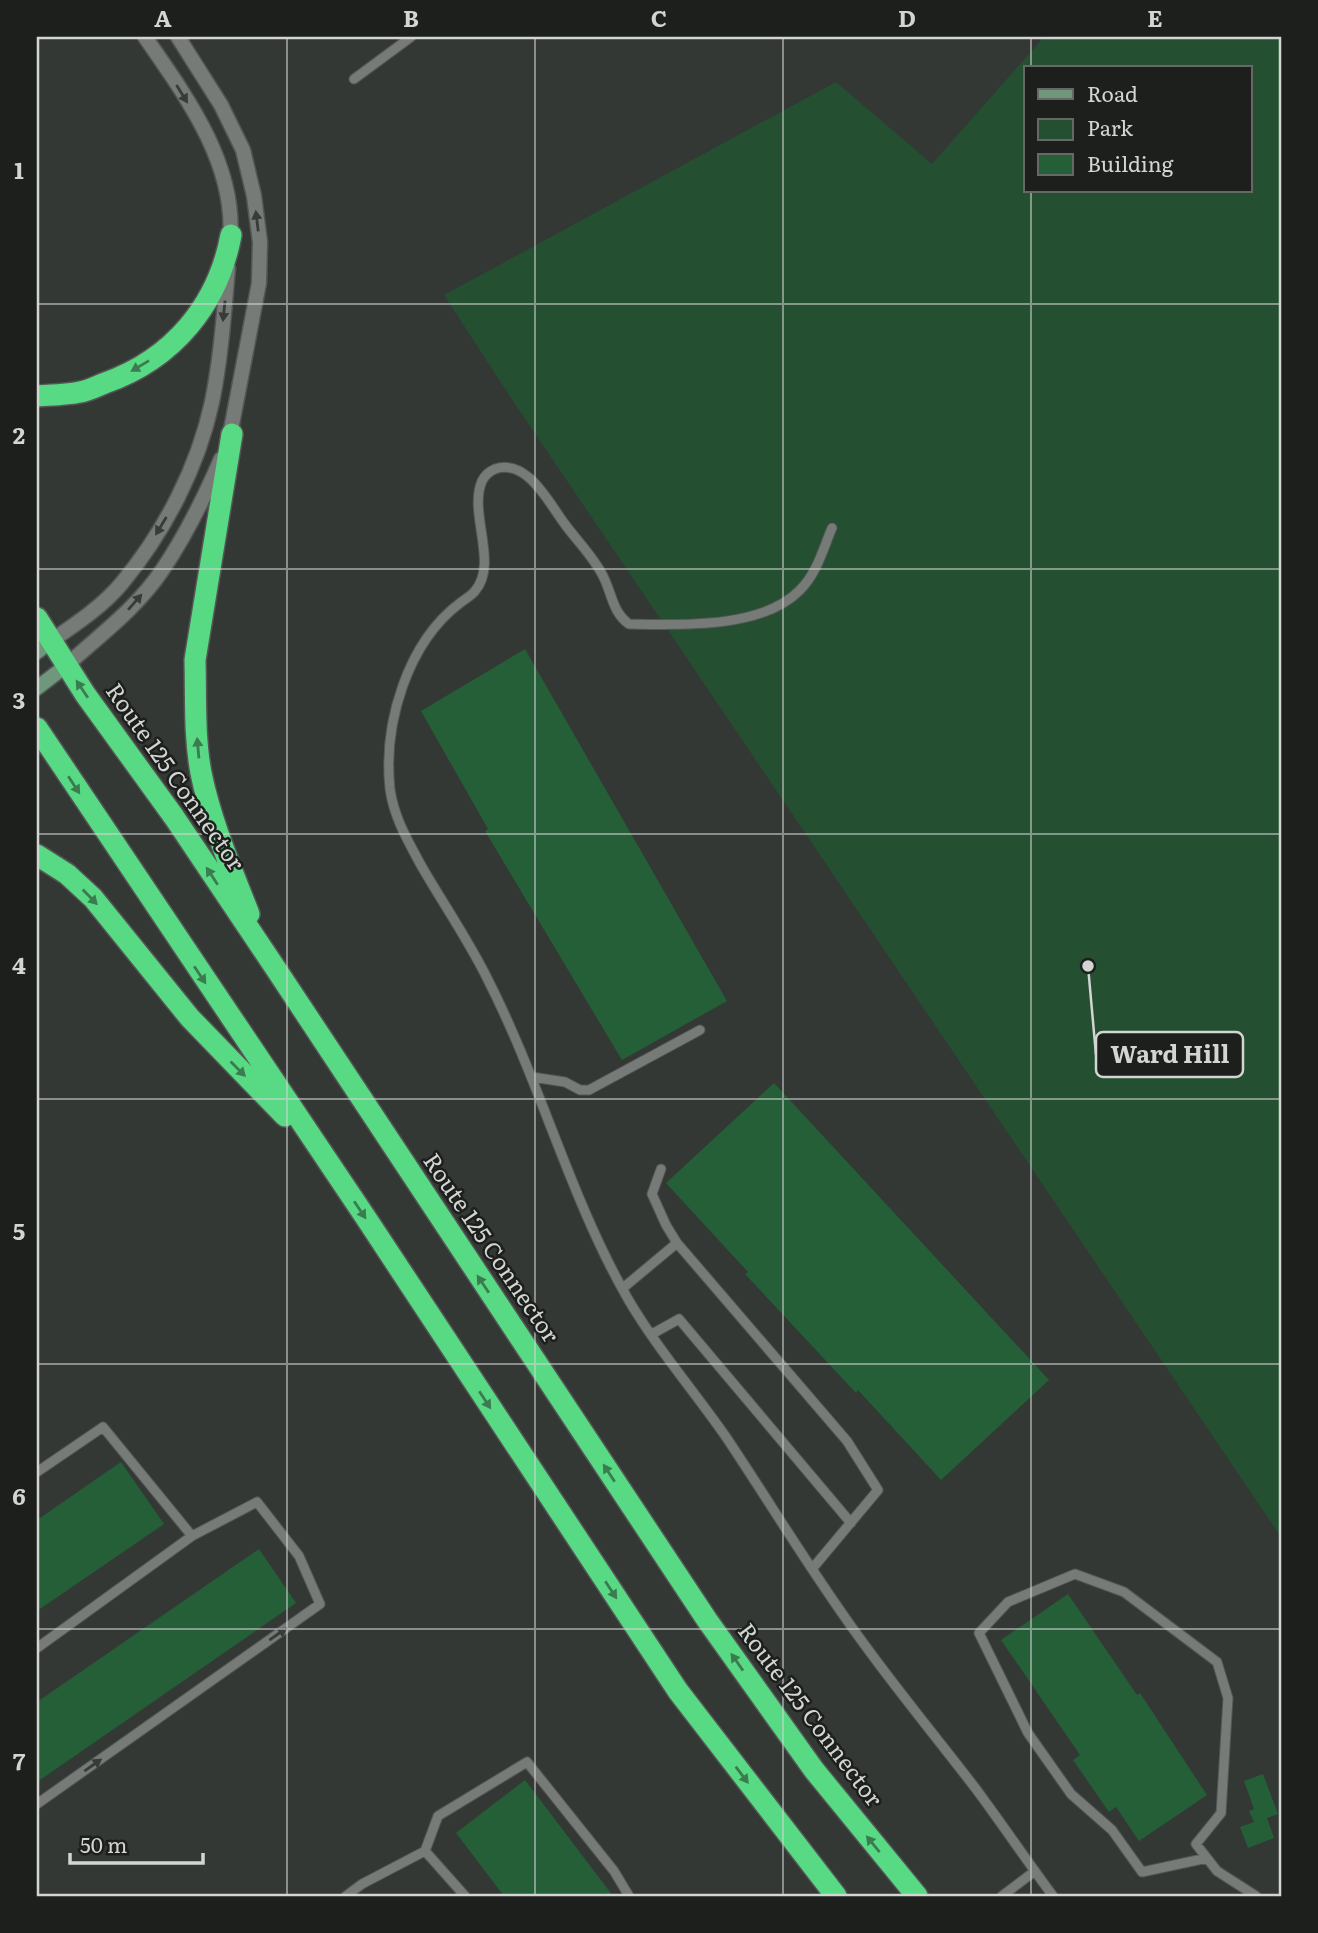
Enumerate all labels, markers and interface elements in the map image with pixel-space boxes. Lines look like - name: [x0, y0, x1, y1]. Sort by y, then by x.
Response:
- text: A: [154, 0, 172, 34]
- text: B: [403, 0, 419, 34]
- text: C: [651, 0, 667, 34]
- text: D: [898, 0, 916, 34]
- text: E: [1147, 0, 1163, 34]
- legend: [1024, 66, 1252, 192]
- text: Road: [1087, 77, 1138, 108]
- one-way arrow: [176, 84, 189, 103]
- text: Park: [1087, 111, 1133, 142]
- text: Building: [1087, 147, 1174, 178]
- text: 1: [14, 152, 24, 186]
- one-way arrow: [251, 210, 262, 232]
- one-way arrow: [218, 300, 229, 322]
- one-way arrow: [130, 360, 149, 373]
- text: 2: [13, 417, 25, 451]
- one-way arrow: [154, 517, 167, 536]
- one-way arrow: [127, 594, 142, 611]
- street label: Route 125 Connector: [99, 675, 254, 877]
- one-way arrow: [76, 679, 89, 699]
- text: 3: [13, 682, 25, 716]
- one-way arrow: [193, 737, 204, 759]
- one-way arrow: [67, 776, 80, 795]
- one-way arrow: [205, 866, 218, 886]
- one-way arrow: [82, 888, 99, 905]
- text: 4: [12, 947, 26, 981]
- one-way arrow: [194, 965, 207, 984]
- callout: Ward Hill: [1096, 1032, 1243, 1077]
- text: Ward Hill: [1111, 1035, 1230, 1070]
- one-way arrow: [230, 1061, 246, 1077]
- street label: Route 125 Connector: [416, 1145, 569, 1349]
- one-way arrow: [353, 1201, 367, 1219]
- text: 5: [13, 1213, 25, 1247]
- one-way arrow: [476, 1275, 490, 1293]
- one-way arrow: [478, 1391, 492, 1409]
- one-way arrow: [603, 1464, 616, 1483]
- text: 6: [12, 1478, 26, 1512]
- one-way arrow: [604, 1580, 617, 1599]
- street label: Route 125 Connector: [731, 1615, 892, 1813]
- one-way arrow: [269, 1627, 287, 1641]
- one-way arrow: [730, 1653, 744, 1671]
- text: 7: [13, 1743, 26, 1777]
- one-way arrow: [84, 1758, 102, 1772]
- one-way arrow: [735, 1766, 749, 1784]
- scale bar: [70, 1821, 203, 1865]
- text: 50 m: [80, 1828, 127, 1859]
- one-way arrow: [866, 1835, 881, 1853]

